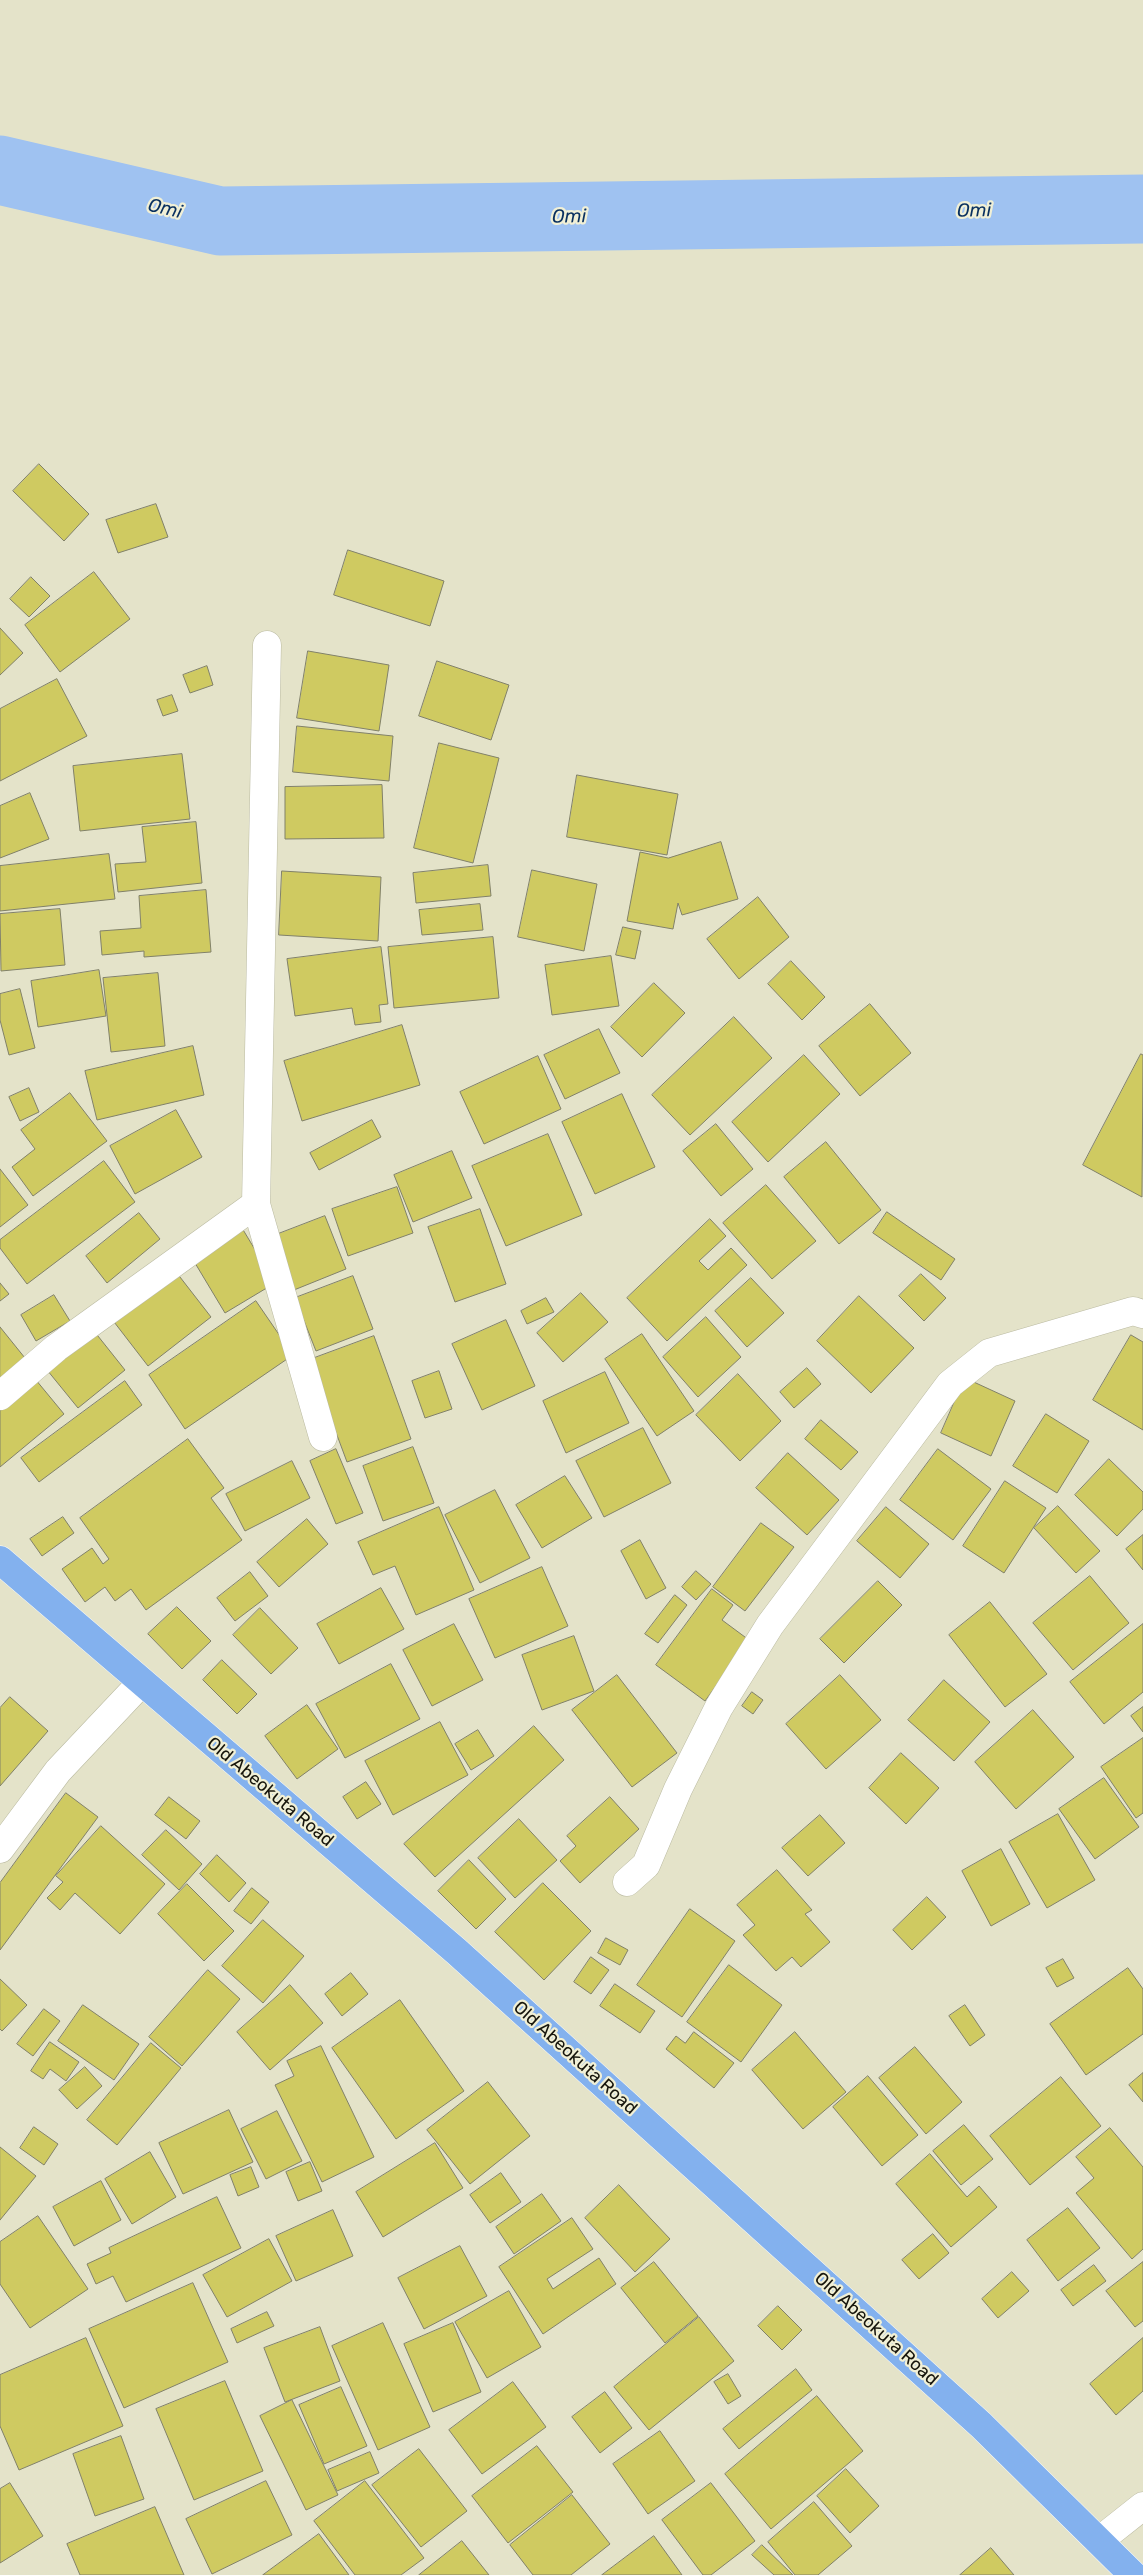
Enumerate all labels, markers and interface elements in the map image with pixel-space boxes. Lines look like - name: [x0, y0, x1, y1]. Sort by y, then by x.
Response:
- water label: Omi: [146, 194, 184, 224]
- water label: Omi: [957, 199, 991, 223]
- water label: Omi: [552, 205, 586, 229]
- street label: Old Abeokuta Road: [202, 1733, 338, 1851]
- street label: Old Abeokuta Road: [509, 1997, 641, 2119]
- street label: Old Abeokuta Road: [810, 2268, 942, 2390]

